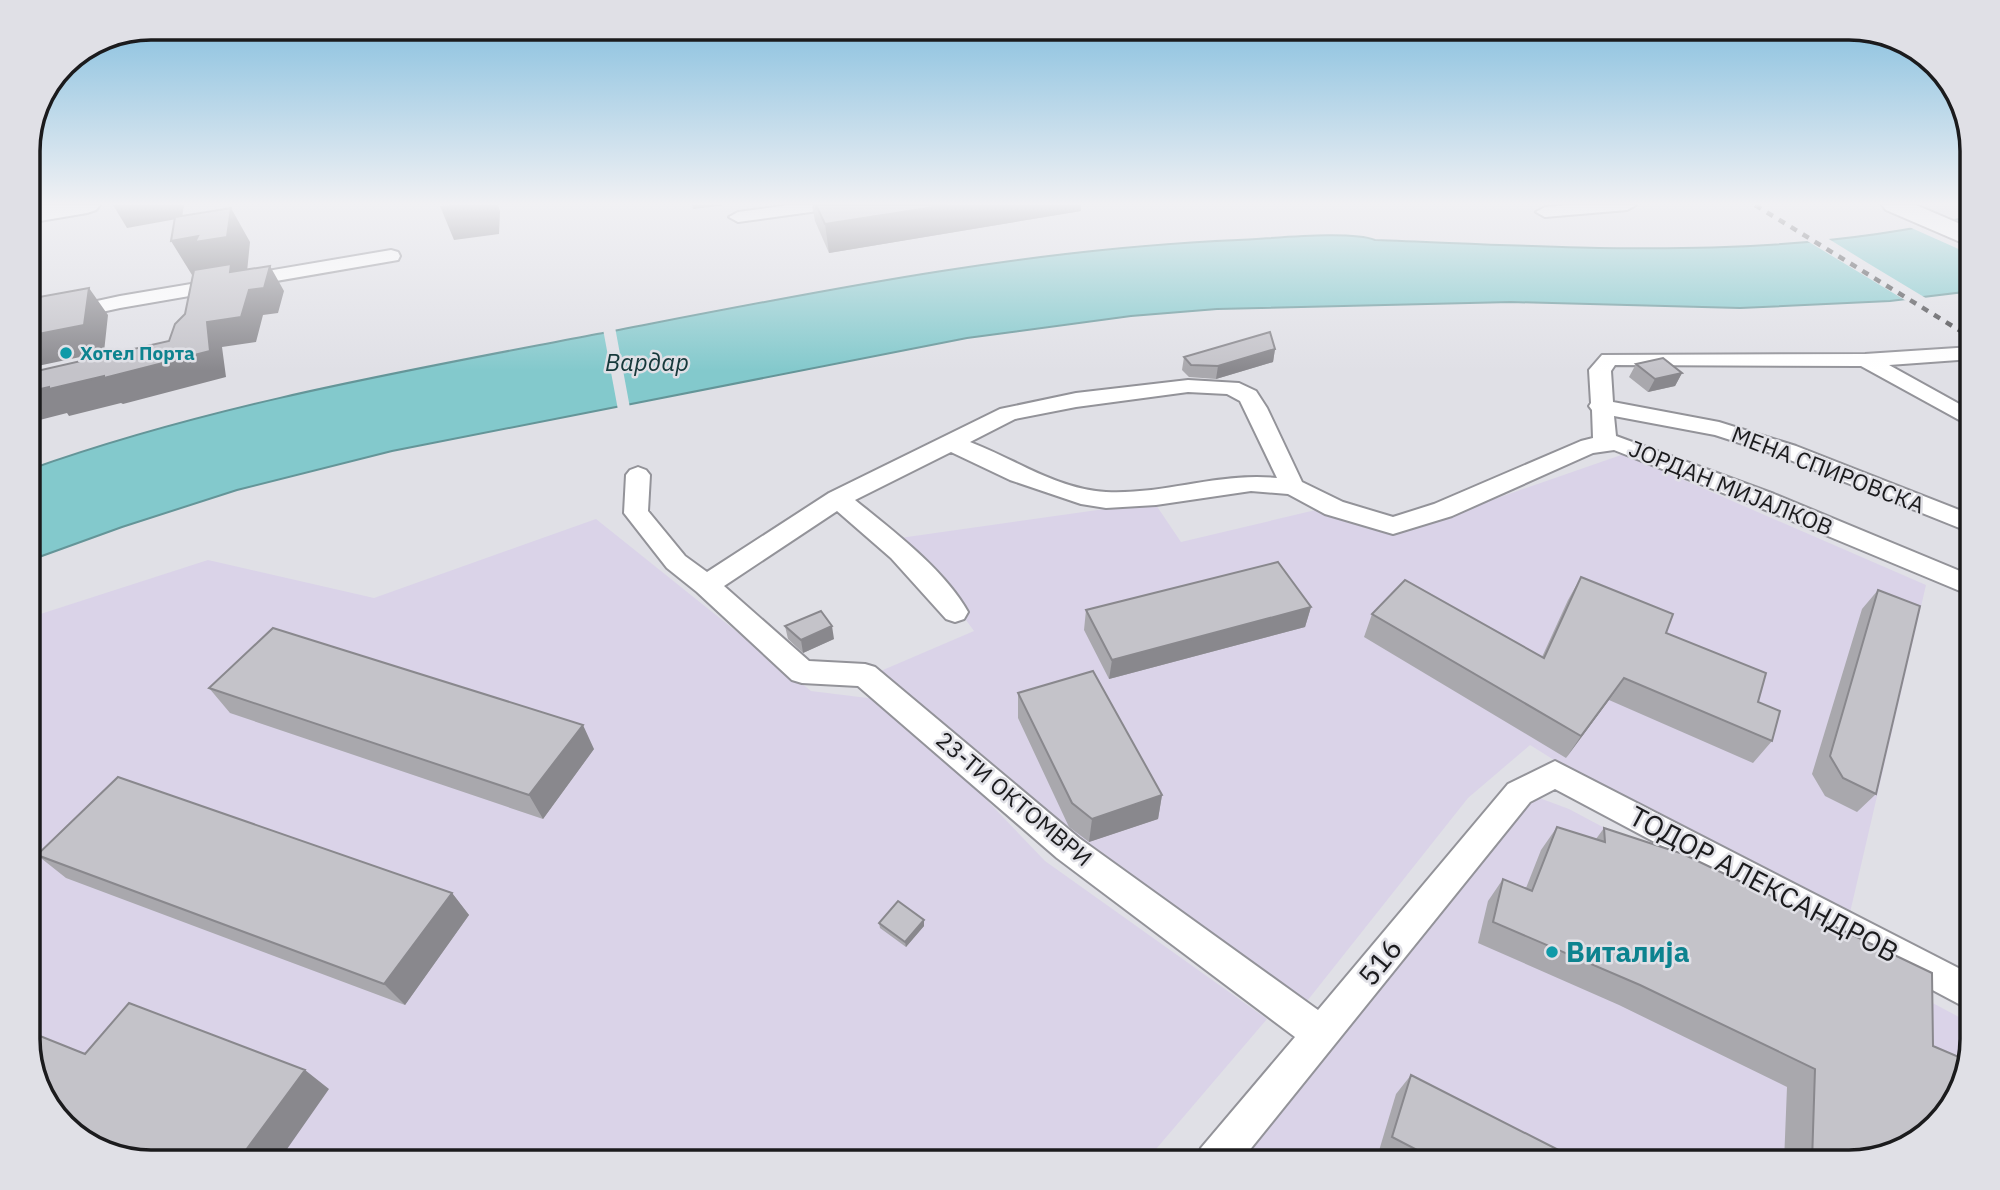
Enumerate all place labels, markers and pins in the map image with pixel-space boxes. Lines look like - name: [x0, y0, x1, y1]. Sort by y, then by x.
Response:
- place label: Хотел Порта: [80, 341, 195, 365]
- marker: Хотел Порта: [58, 345, 74, 361]
- place label: Виталија: [1566, 933, 1690, 970]
- marker: Виталија: [1544, 944, 1560, 960]

